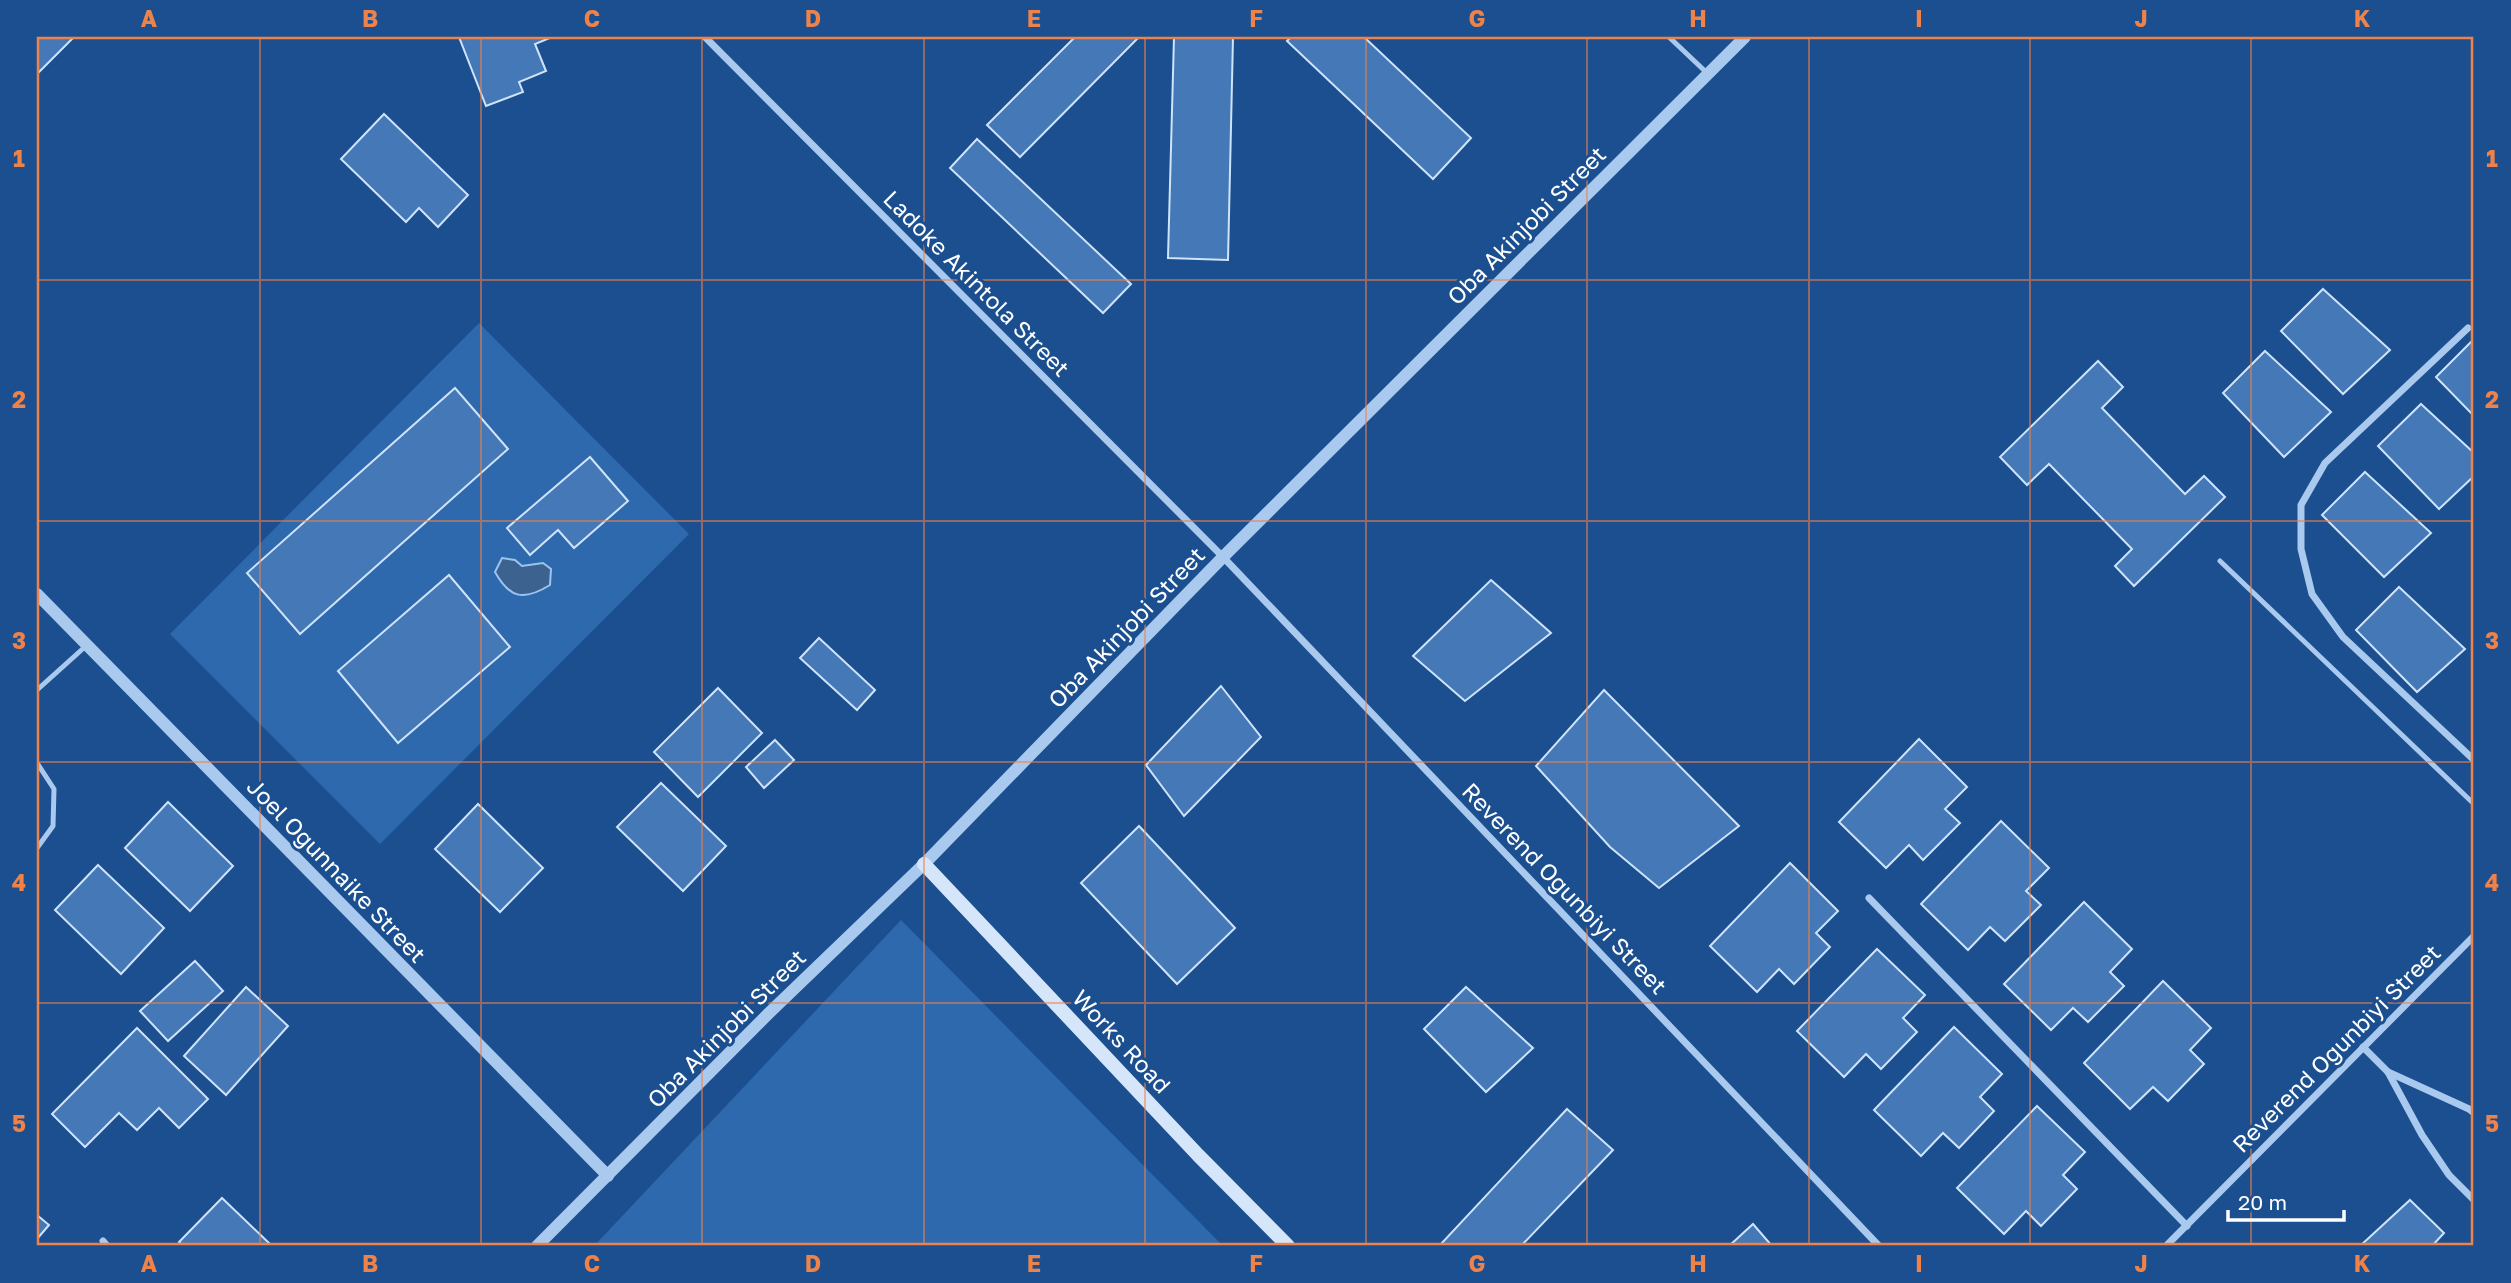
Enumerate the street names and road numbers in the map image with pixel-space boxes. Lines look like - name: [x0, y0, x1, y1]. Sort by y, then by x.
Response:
- street label: Oba Akinjobi Street: [1441, 140, 1611, 310]
- street label: Ladoke Akintola Street: [878, 184, 1076, 382]
- street label: Oba Akinjobi Street: [1042, 541, 1210, 713]
- street label: Joel Ogunnaike Street: [242, 772, 432, 968]
- street label: Reverend Ogunbiyi Street: [1457, 777, 1673, 999]
- street label: Reverend Ogunbiyi Street: [2226, 938, 2446, 1158]
- street label: Oba Akinjobi Street: [641, 943, 811, 1113]
- street label: Works Road: [1067, 983, 1177, 1099]

